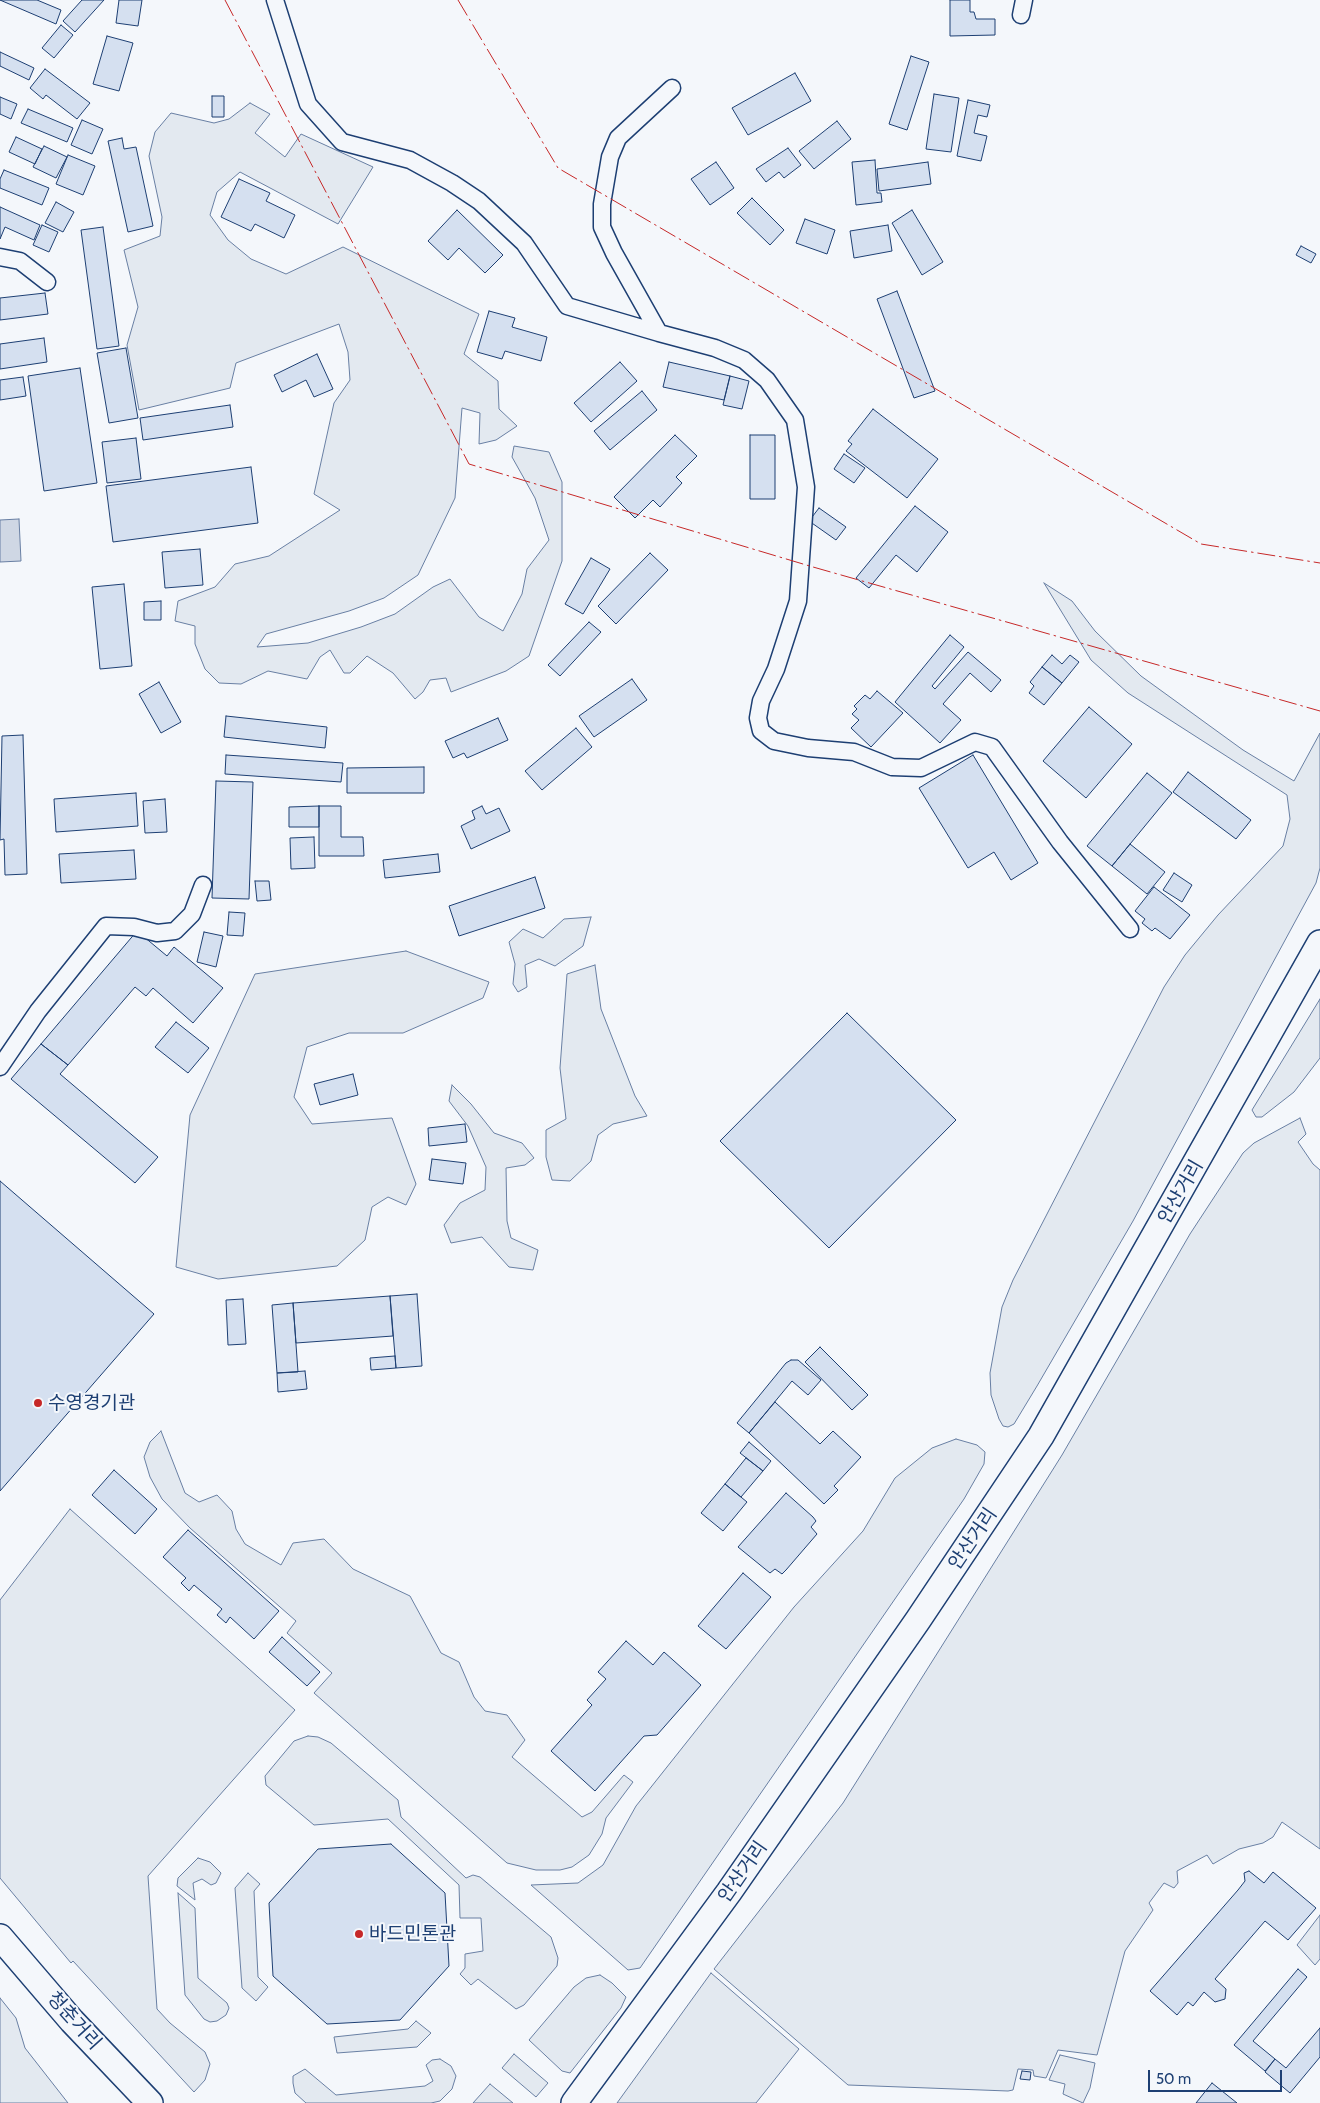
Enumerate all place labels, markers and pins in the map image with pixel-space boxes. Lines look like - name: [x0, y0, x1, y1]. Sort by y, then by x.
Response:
- place label: 수영경기관: [48, 1392, 135, 1414]
- marker: 수영경기관: [32, 1397, 44, 1409]
- place label: 바드민톤관: [369, 1923, 456, 1945]
- marker: 바드민톤관: [353, 1928, 365, 1940]

